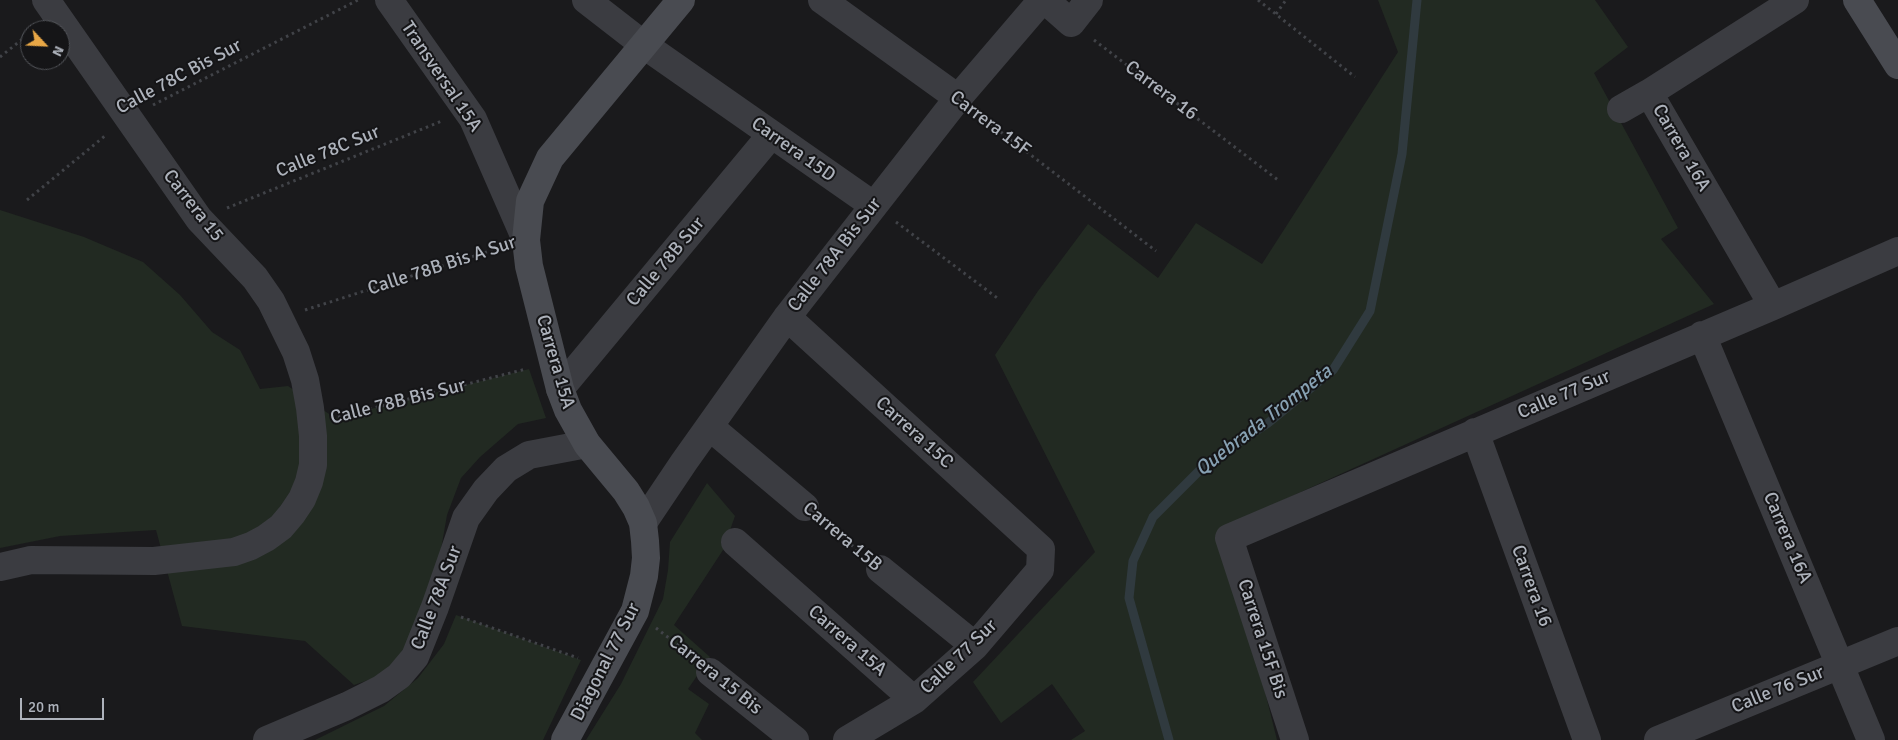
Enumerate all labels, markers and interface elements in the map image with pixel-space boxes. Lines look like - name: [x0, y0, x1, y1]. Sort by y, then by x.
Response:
- street label: Transversal 15A: [396, 17, 486, 137]
- north arrow: [20, 20, 70, 70]
- street label: Calle 78C Bis Sur: [112, 34, 246, 120]
- text: N: [48, 43, 68, 59]
- street label: Carrera 16: [1120, 56, 1202, 126]
- street label: Carrera 15F: [945, 86, 1035, 162]
- street label: Carrera 16A: [1647, 100, 1715, 196]
- street label: Carrera 15D: [746, 113, 840, 187]
- street label: Calle 78C Sur: [273, 121, 383, 183]
- street label: Carrera 15: [158, 165, 228, 247]
- street label: Calle 78A Bis Sur: [783, 193, 887, 317]
- street label: Calle 78B Sur: [622, 213, 710, 311]
- street label: Calle 78B Bis A Sur: [365, 231, 519, 301]
- street label: Carrera 15A: [531, 312, 579, 412]
- water label: Quebrada Trompeta: [1191, 360, 1337, 482]
- street label: Calle 77 Sur: [1514, 365, 1614, 425]
- street label: Calle 78B Bis Sur: [328, 374, 468, 430]
- street label: Carrera 15C: [870, 392, 958, 474]
- street label: Carrera 16A: [1758, 489, 1816, 587]
- street label: Carrera 15B: [798, 497, 886, 577]
- street label: Carrera 16: [1506, 542, 1556, 630]
- street label: Calle 78A Sur: [407, 543, 467, 653]
- street label: Carrera 15F Bis: [1232, 576, 1292, 702]
- street label: Diagonal 77 Sur: [566, 599, 646, 725]
- street label: Carrera 15A: [803, 601, 891, 681]
- street label: Calle 77 Sur: [916, 615, 1002, 699]
- street label: Carrera 15 Bis: [663, 630, 767, 720]
- street label: Calle 76 Sur: [1728, 661, 1828, 719]
- scale bar: [22, 688, 106, 720]
- text: 20 m: [28, 698, 59, 716]

